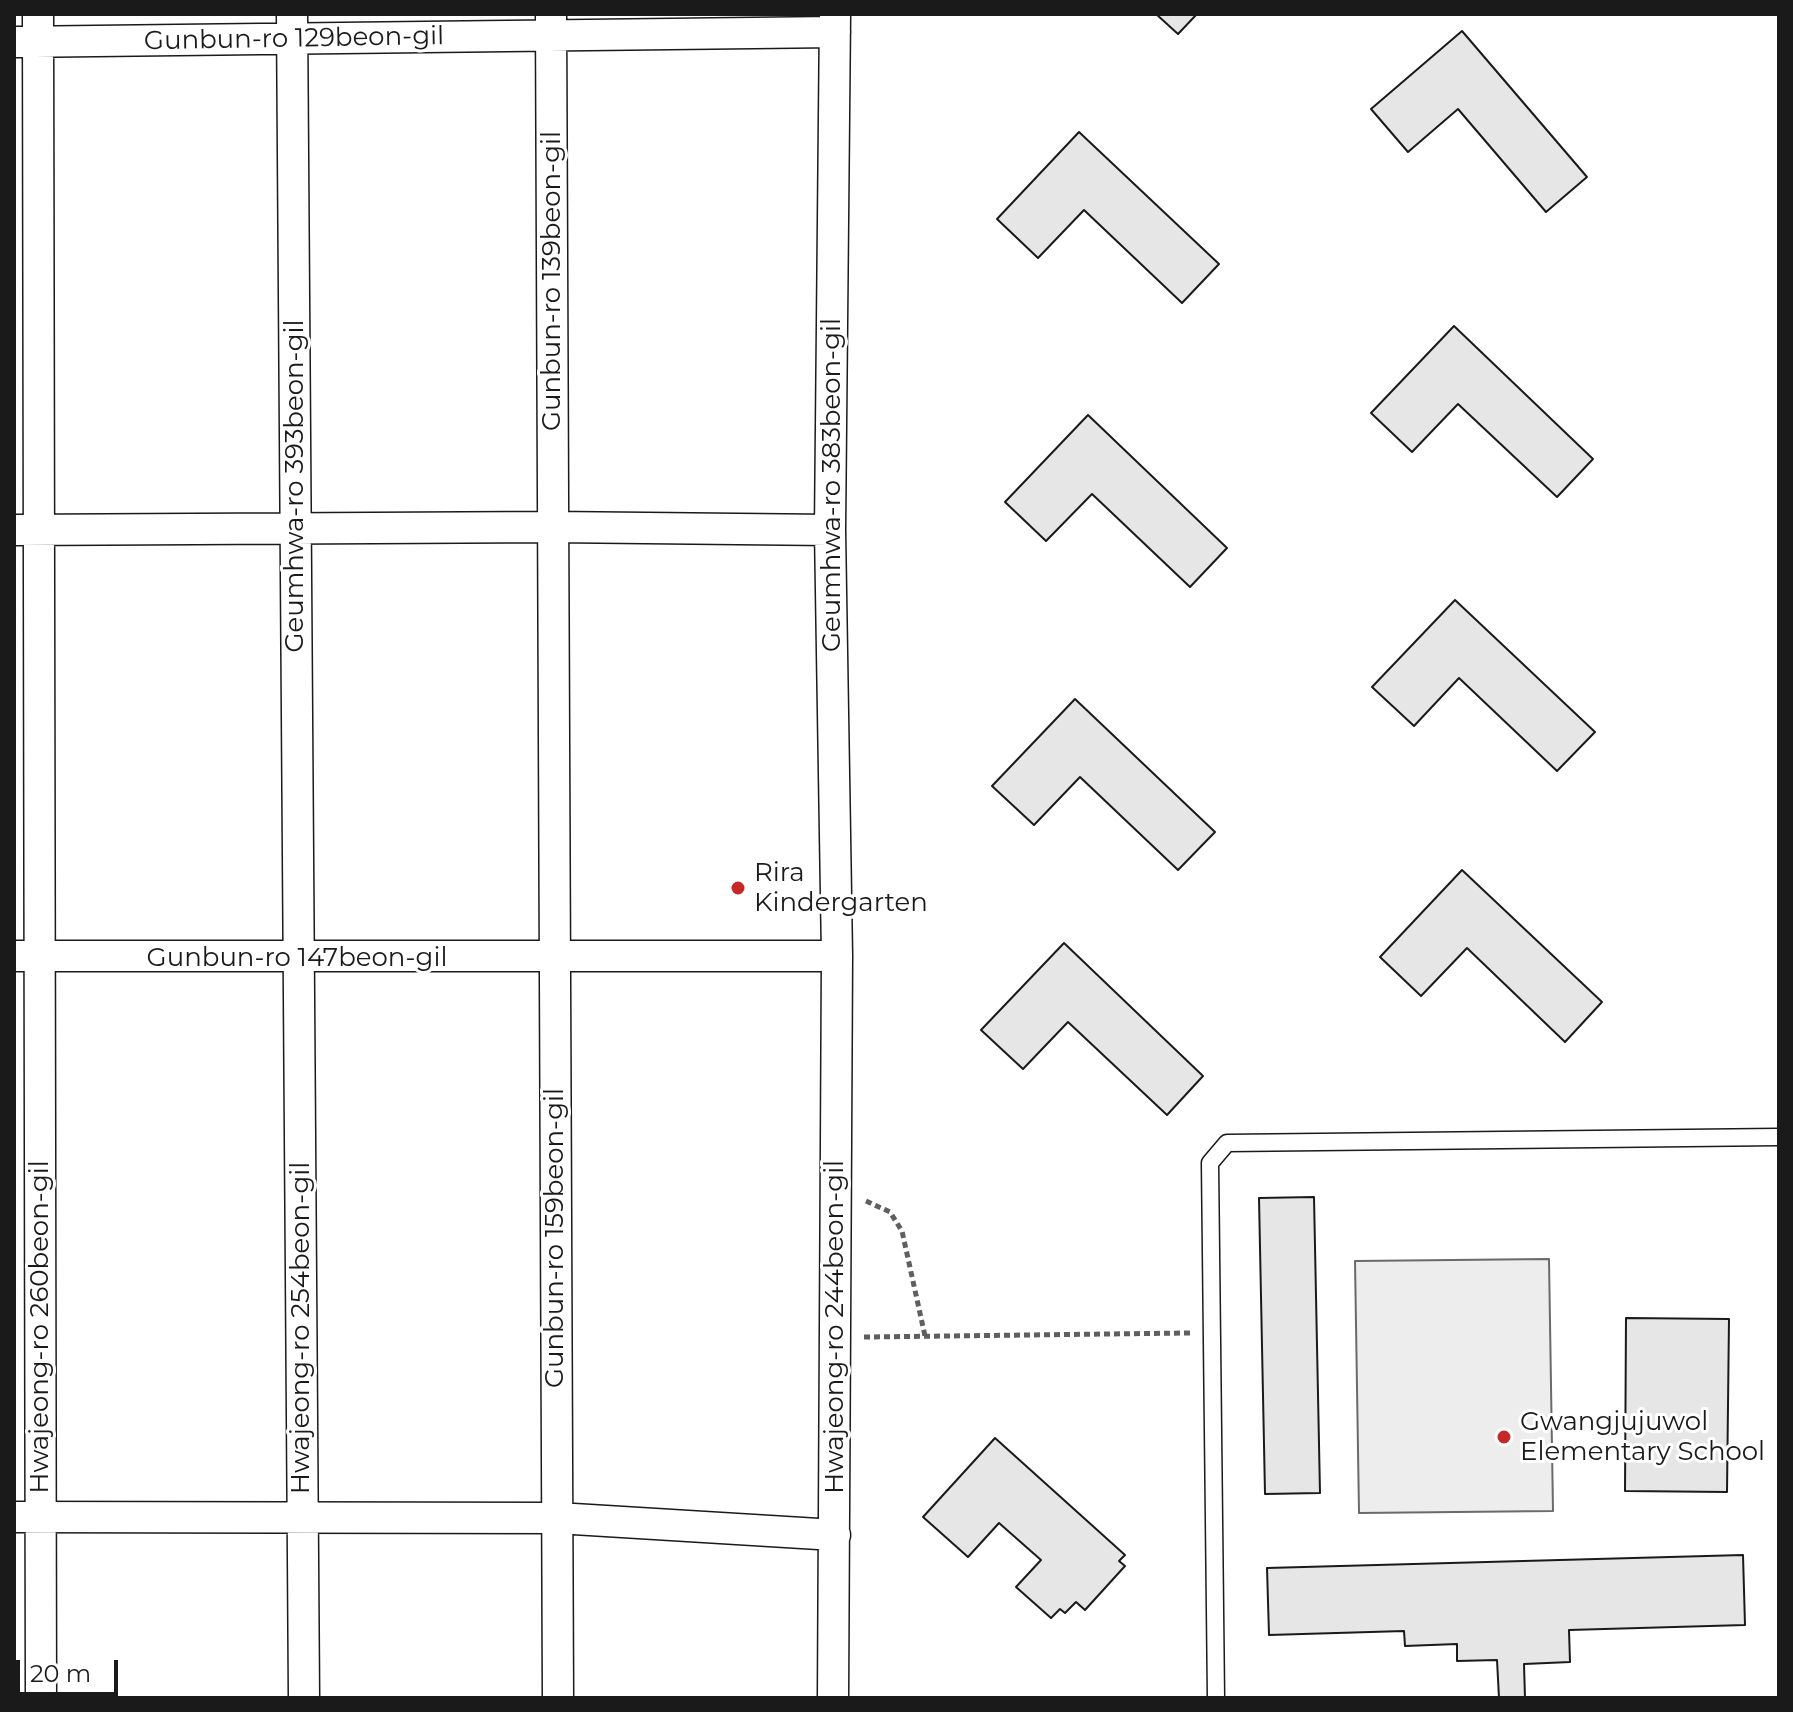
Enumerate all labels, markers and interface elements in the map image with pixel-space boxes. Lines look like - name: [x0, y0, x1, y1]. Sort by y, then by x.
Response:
- street label: Gunbun-ro 129beon-gil: [144, 21, 444, 57]
- street label: Gunbun-ro 139beon-gil: [536, 131, 568, 431]
- street label: Geumhwa-ro 383beon-gil: [816, 318, 848, 652]
- street label: Geumhwa-ro 393beon-gil: [279, 319, 311, 653]
- place label: Rira Kindergarten: [754, 857, 928, 918]
- marker: Rira Kindergarten: [729, 879, 747, 897]
- street label: Gunbun-ro 147beon-gil: [147, 942, 447, 974]
- street label: Gunbun-ro 159beon-gil: [539, 1088, 571, 1388]
- street label: Hwajeong-ro 260beon-gil: [24, 1160, 56, 1494]
- street label: Hwajeong-ro 244beon-gil: [819, 1160, 851, 1494]
- street label: Hwajeong-ro 254beon-gil: [285, 1162, 317, 1494]
- place label: Gwangjujuwol Elementary School: [1520, 1406, 1765, 1468]
- marker: Gwangjujuwol Elementary School: [1495, 1428, 1513, 1446]
- scale bar: [20, 1644, 122, 1694]
- text: 20 m: [30, 1659, 91, 1688]

